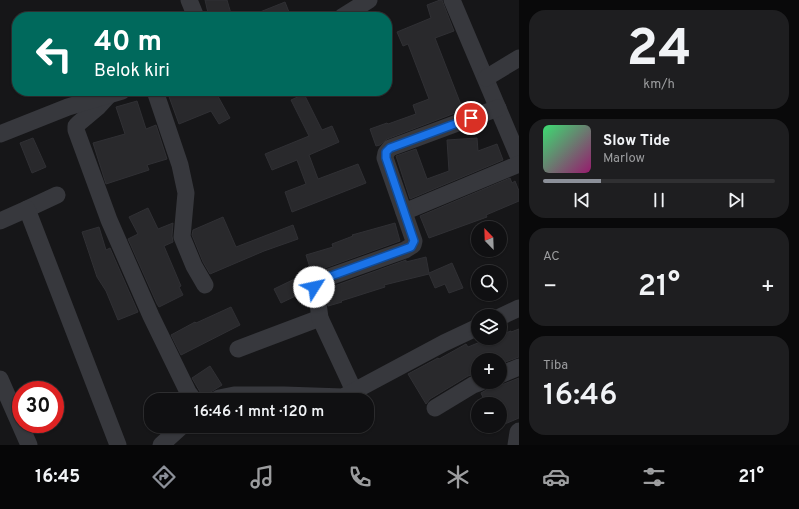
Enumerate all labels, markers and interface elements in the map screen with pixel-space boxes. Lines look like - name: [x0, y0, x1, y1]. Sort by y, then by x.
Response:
- text: 24: [626, 18, 692, 84]
- text: 40 m: [94, 25, 162, 61]
- icon: left: [28, 28, 80, 80]
- text: Belok kiri: [94, 60, 170, 83]
- text: km/h: [643, 77, 675, 93]
- pin: [454, 101, 488, 135]
- icon: arrive: [460, 107, 482, 129]
- text: Slow Tide: [603, 132, 670, 151]
- text: Marlow: [603, 151, 645, 167]
- icon: previous: [571, 189, 593, 211]
- icon: pause: [648, 189, 670, 211]
- icon: next: [725, 189, 747, 211]
- north arrow: [471, 221, 507, 257]
- map controls: [471, 221, 507, 433]
- text: AC: [543, 249, 560, 265]
- button: search: [471, 265, 507, 301]
- position arrow: [293, 266, 335, 308]
- text: 21°: [638, 269, 680, 306]
- text: −: [543, 274, 557, 301]
- text: +: [761, 274, 775, 301]
- button: layers: [471, 309, 507, 345]
- button: +: [471, 353, 507, 389]
- text: Tiba: [543, 358, 568, 374]
- text: 16:46: [543, 378, 617, 415]
- speed limit sign: 30: [12, 381, 64, 433]
- button: −: [471, 397, 507, 433]
- text: 16:46 · 1 mnt · 120 m: [194, 403, 324, 422]
- icon: directions: [150, 463, 178, 491]
- icon: music: [248, 463, 276, 491]
- icon: phone: [346, 463, 374, 491]
- icon: climate: [444, 463, 472, 491]
- icon: car: [542, 463, 570, 491]
- icon: filters: [640, 463, 668, 491]
- text: 16:45: [35, 466, 80, 489]
- text: 21°: [738, 466, 764, 489]

